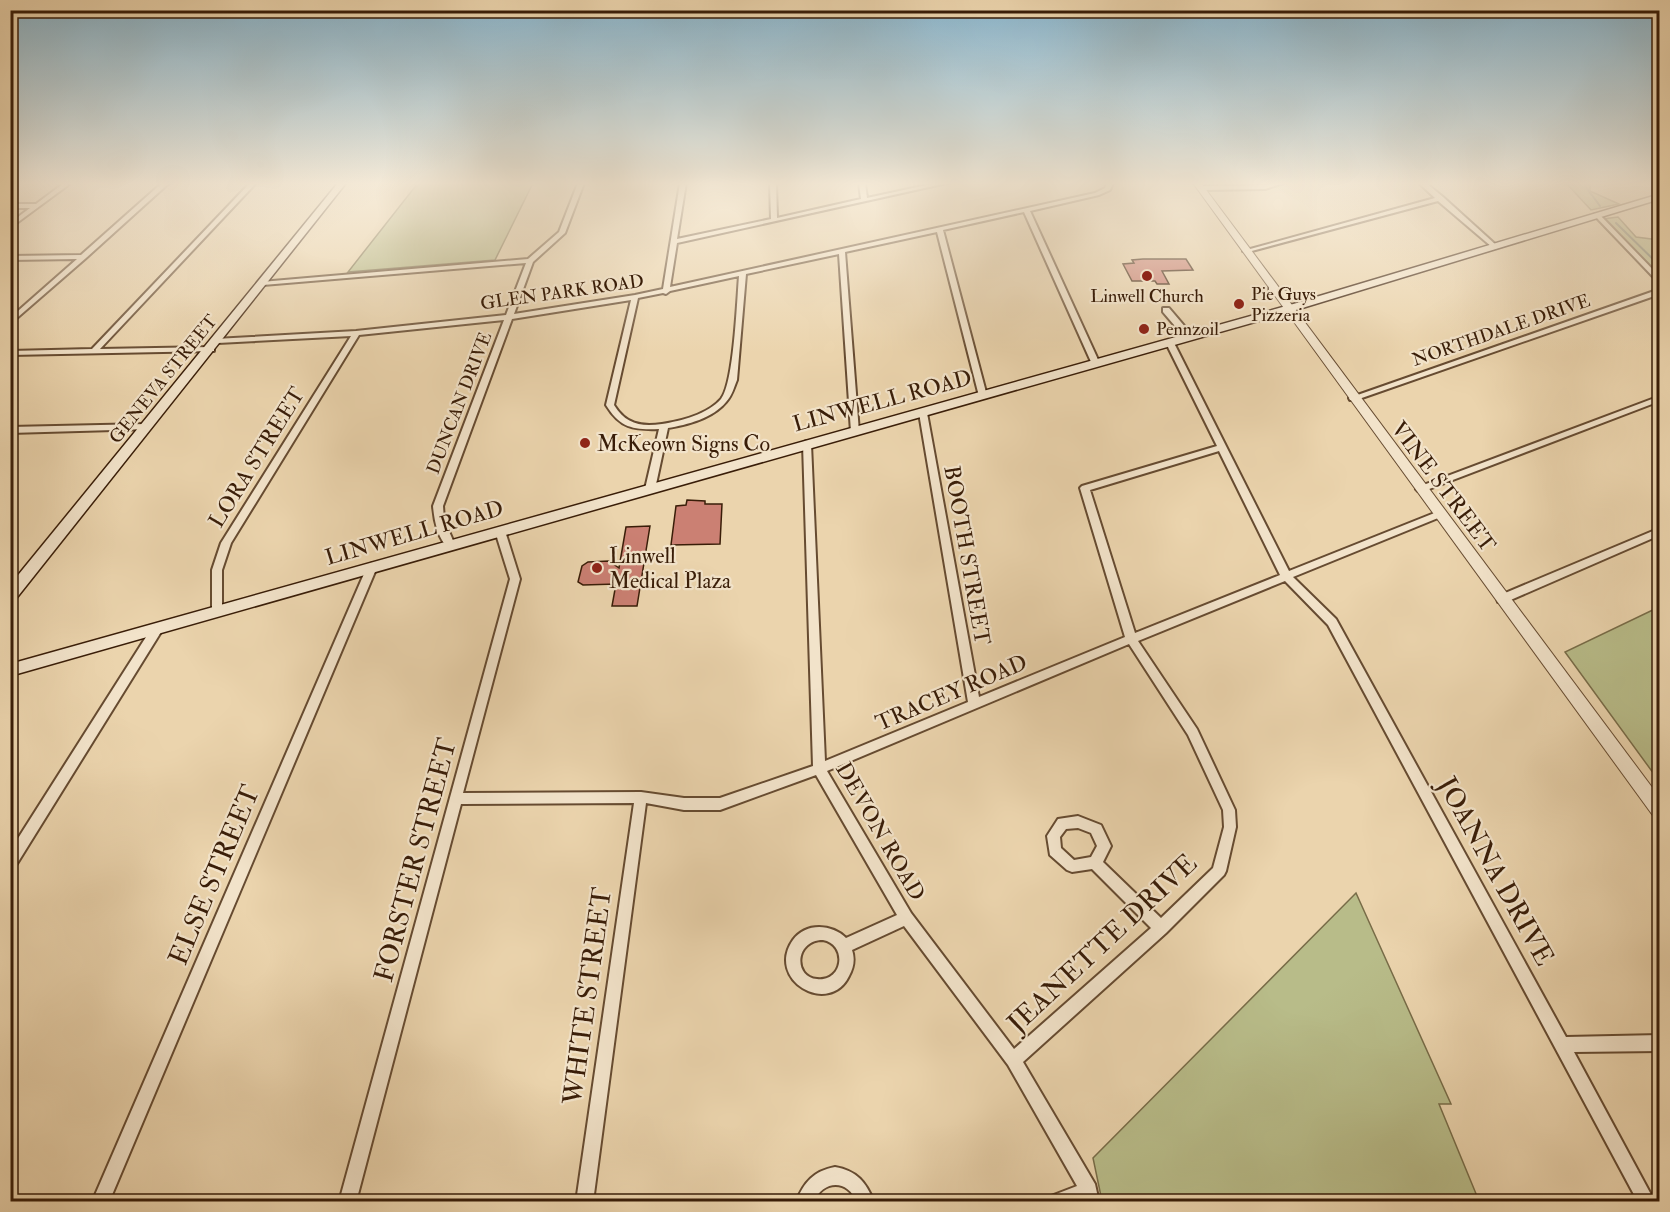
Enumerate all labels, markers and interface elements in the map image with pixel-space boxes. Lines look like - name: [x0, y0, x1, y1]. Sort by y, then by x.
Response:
- marker: Linwell Church: [1140, 269, 1154, 283]
- street label: GLEN PARK ROAD: [479, 270, 645, 315]
- place label: Pie Guys Pizzeria: [1251, 283, 1316, 327]
- place label: Linwell Church: [1090, 285, 1204, 308]
- street label: NORTHDALE DRIVE: [1409, 289, 1593, 372]
- marker: Pie Guys Pizzeria: [1232, 297, 1246, 311]
- street label: GENEVA STREET: [104, 310, 223, 449]
- place label: Pennzoil: [1156, 318, 1219, 341]
- marker: Pennzoil: [1137, 322, 1151, 336]
- street label: DUNCAN DRIVE: [422, 329, 497, 477]
- street label: LINWELL ROAD: [790, 364, 975, 438]
- street label: LORA STREET: [202, 382, 312, 533]
- street label: VINE STREET: [1385, 416, 1502, 558]
- place label: McKeown Signs Co: [597, 430, 770, 458]
- marker: McKeown Signs Co: [578, 436, 592, 450]
- street label: BOOTH STREET: [937, 463, 997, 648]
- street label: LINWELL ROAD: [322, 494, 507, 572]
- place label: Linwell Medical Plaza: [609, 542, 732, 595]
- marker: Linwell Medical Plaza: [590, 561, 604, 575]
- street label: TRACEY ROAD: [871, 648, 1032, 738]
- street label: FORSTER STREET: [367, 735, 464, 986]
- street label: DEVON ROAD: [829, 757, 931, 906]
- street label: JOANNA DRIVE: [1430, 770, 1561, 971]
- street label: ELSE STREET: [162, 780, 267, 970]
- street label: JEANETTE DRIVE: [1000, 847, 1204, 1040]
- street label: WHITE STREET: [556, 885, 619, 1108]

